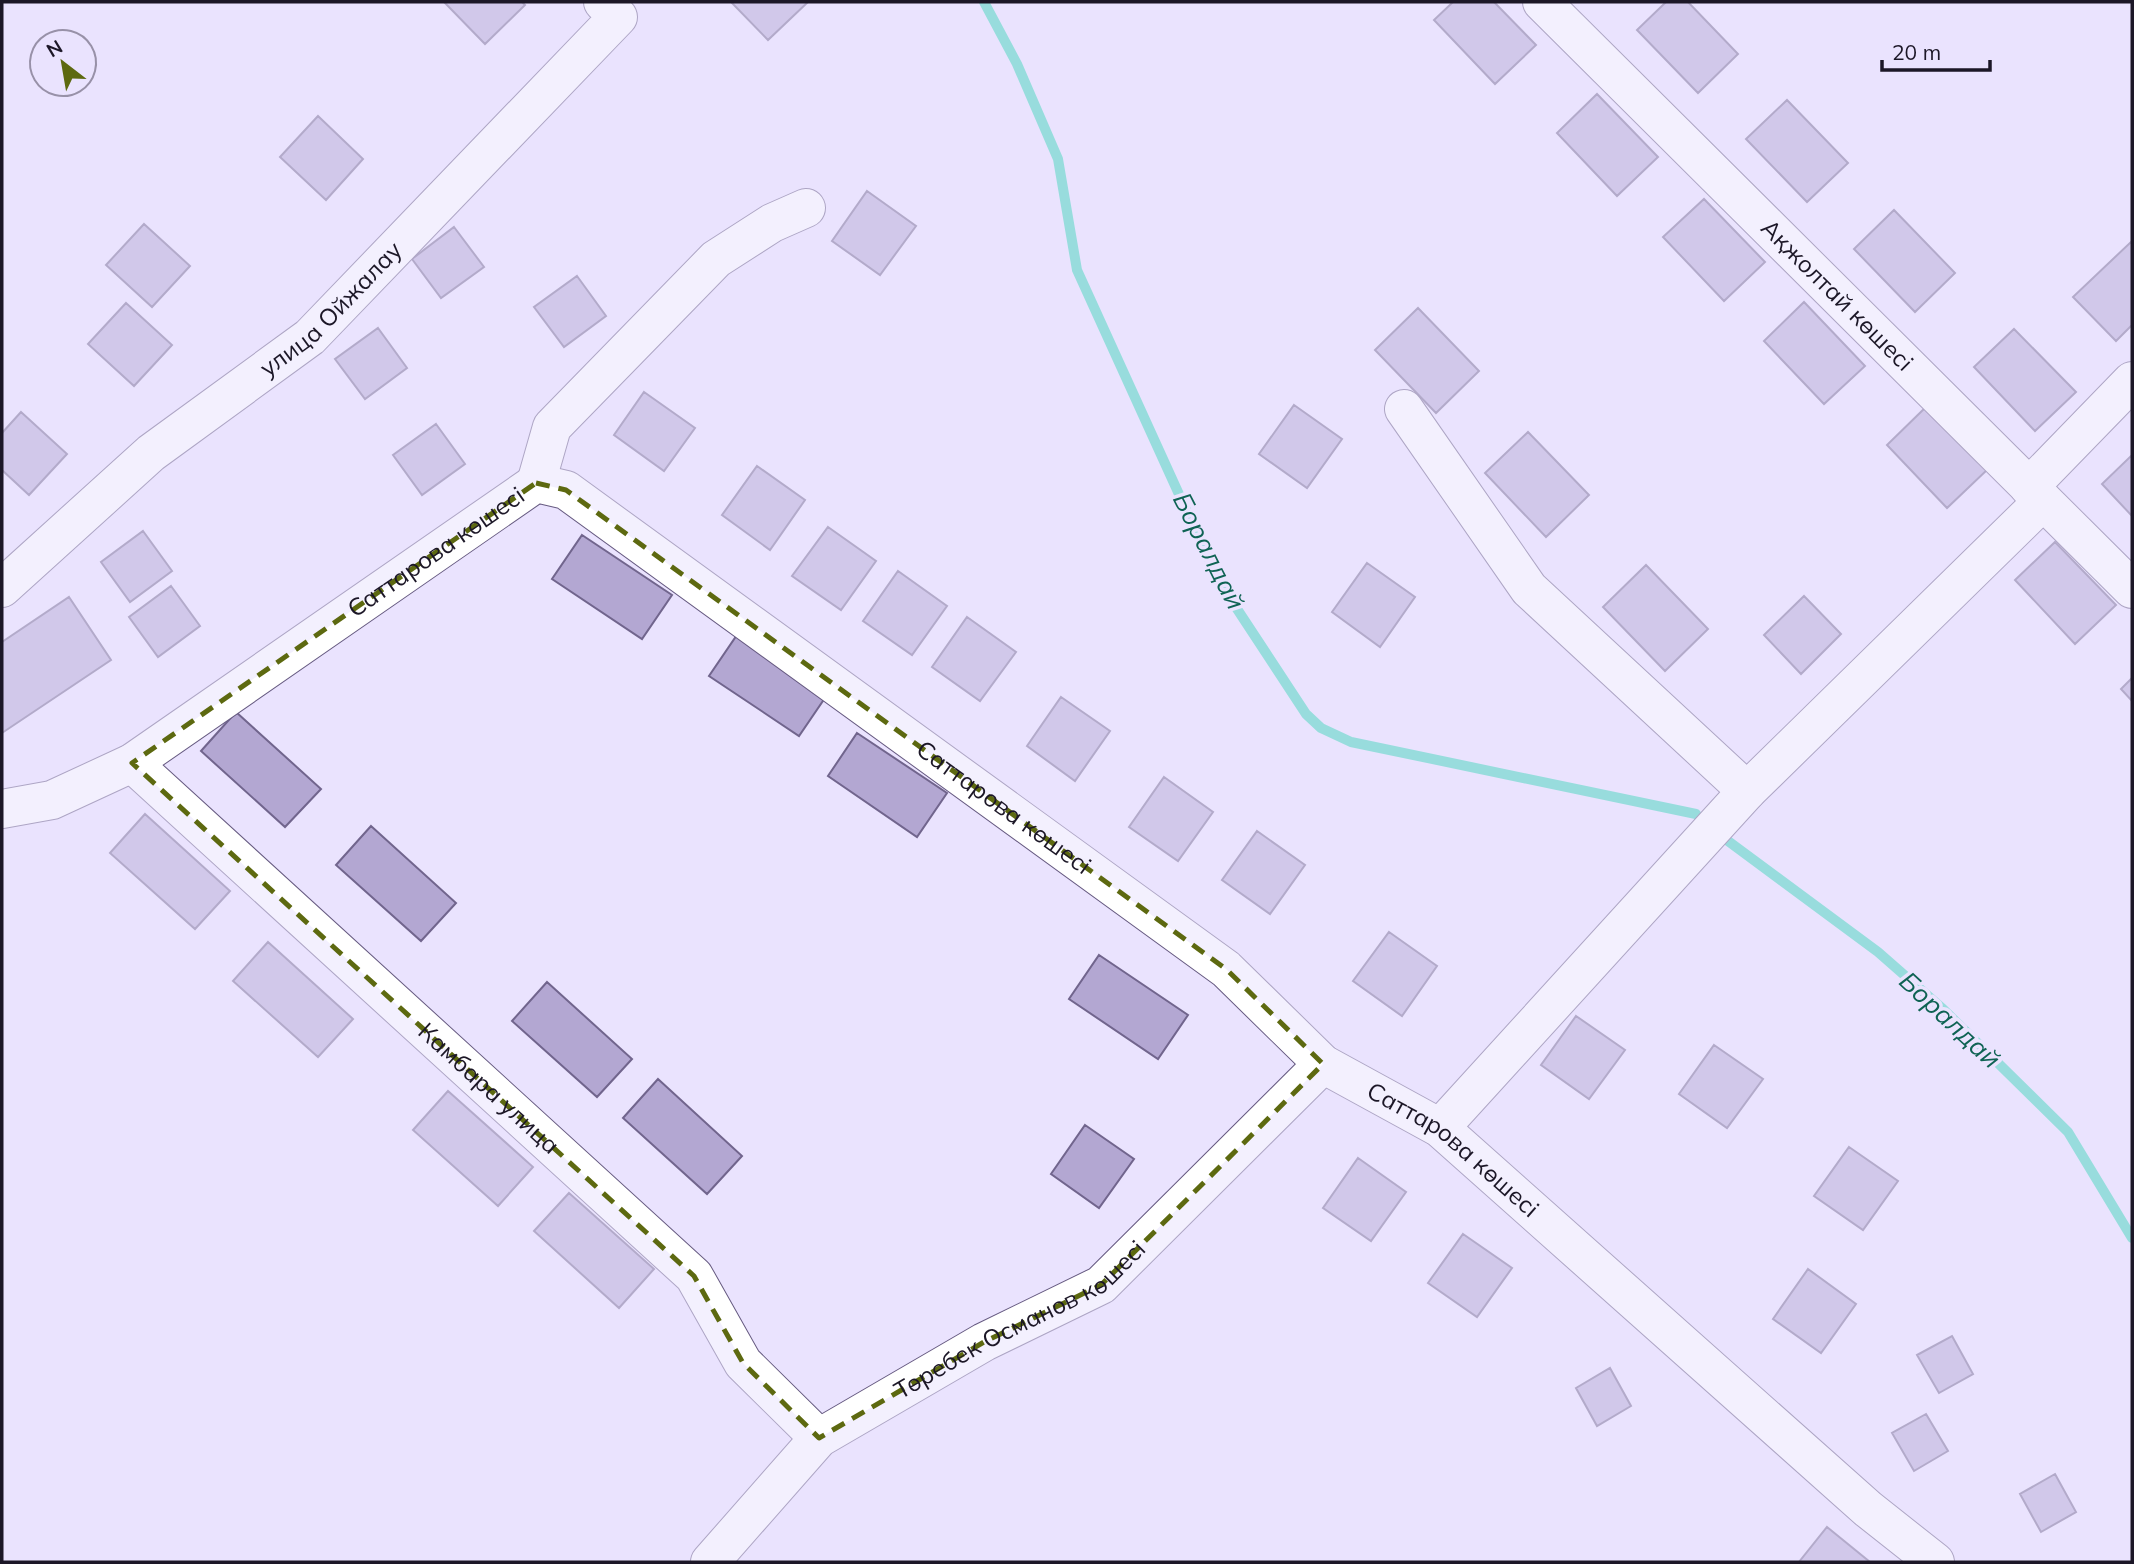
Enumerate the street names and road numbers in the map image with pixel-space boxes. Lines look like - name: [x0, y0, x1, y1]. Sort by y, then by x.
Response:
- street label: Ақжолтай көшесі: [1755, 213, 1920, 377]
- street label: улица Ойжалау: [253, 235, 408, 383]
- street label: Саттарова көшесі: [341, 480, 530, 623]
- street label: Саттарова көшесі: [911, 733, 1097, 880]
- street label: Камбара улица: [413, 1016, 566, 1160]
- street label: Саттарова көшесі: [1362, 1075, 1546, 1223]
- street label: Төребек Османов көшесі: [889, 1233, 1151, 1405]

